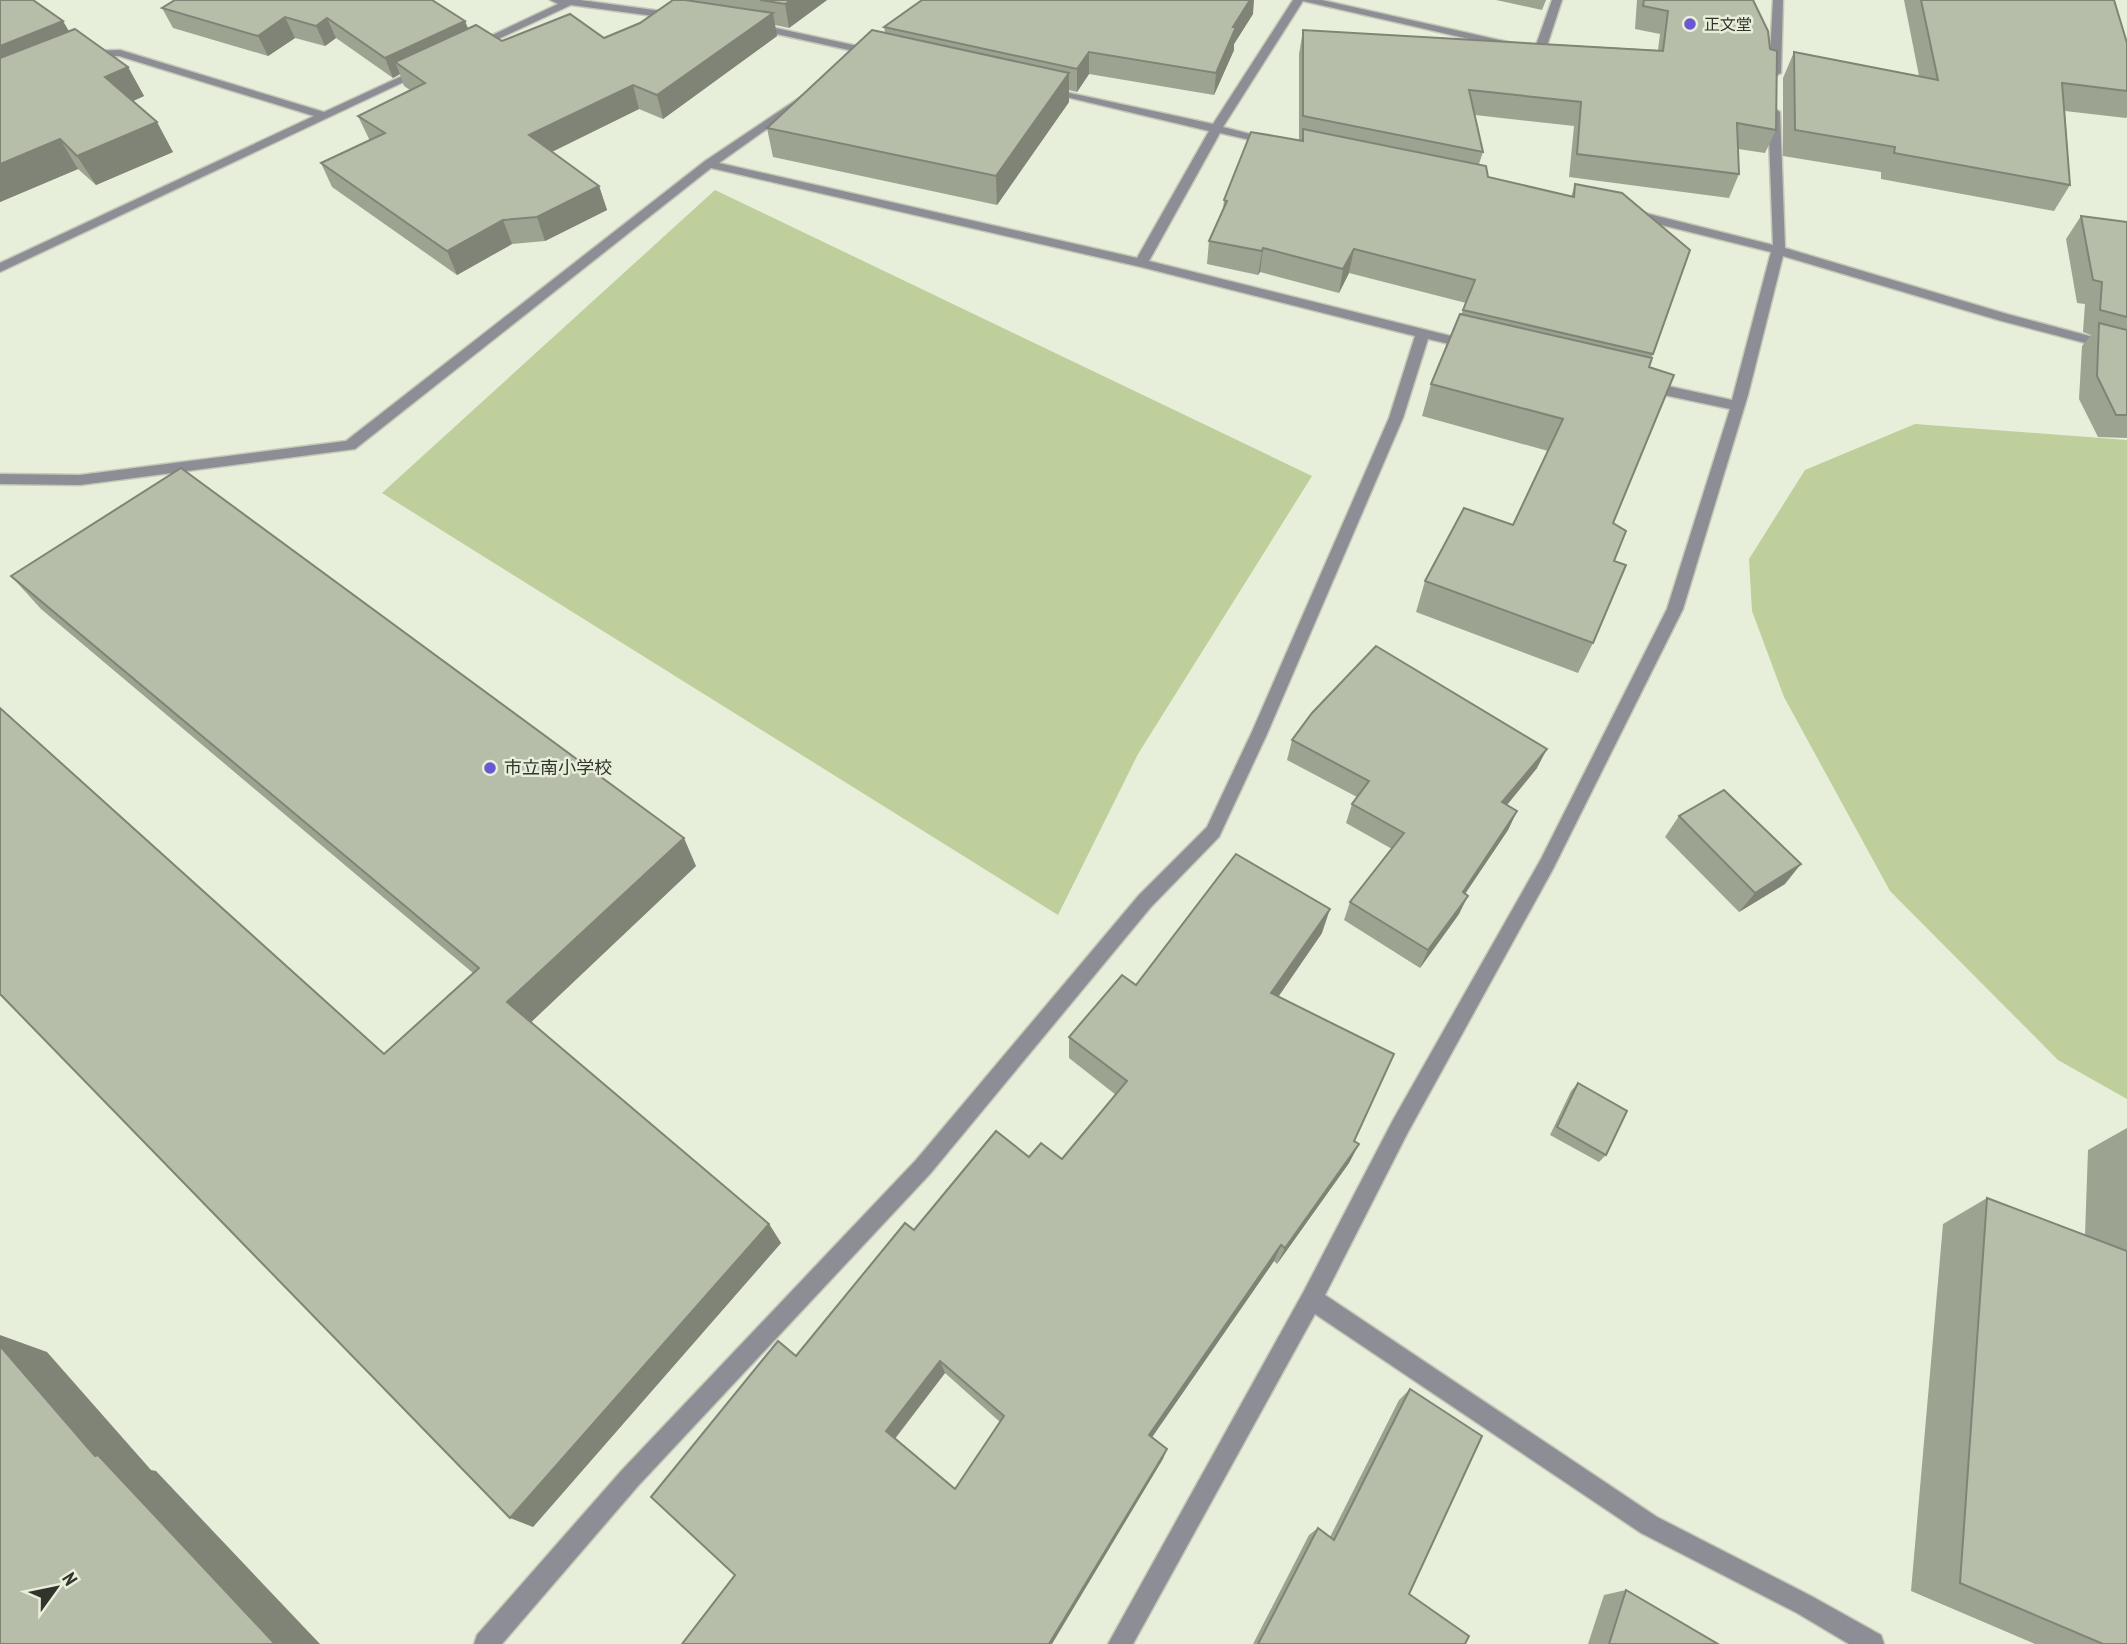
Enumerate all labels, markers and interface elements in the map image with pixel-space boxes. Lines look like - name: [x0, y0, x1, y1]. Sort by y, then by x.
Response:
- place label: 正文堂: [1704, 14, 1752, 34]
- marker: 正文堂: [1682, 16, 1698, 32]
- place label: 市立南小学校: [504, 756, 612, 779]
- marker: 市立南小学校: [482, 760, 498, 776]
- north arrow: [21, 1553, 91, 1623]
- text: N: [57, 1568, 83, 1590]

